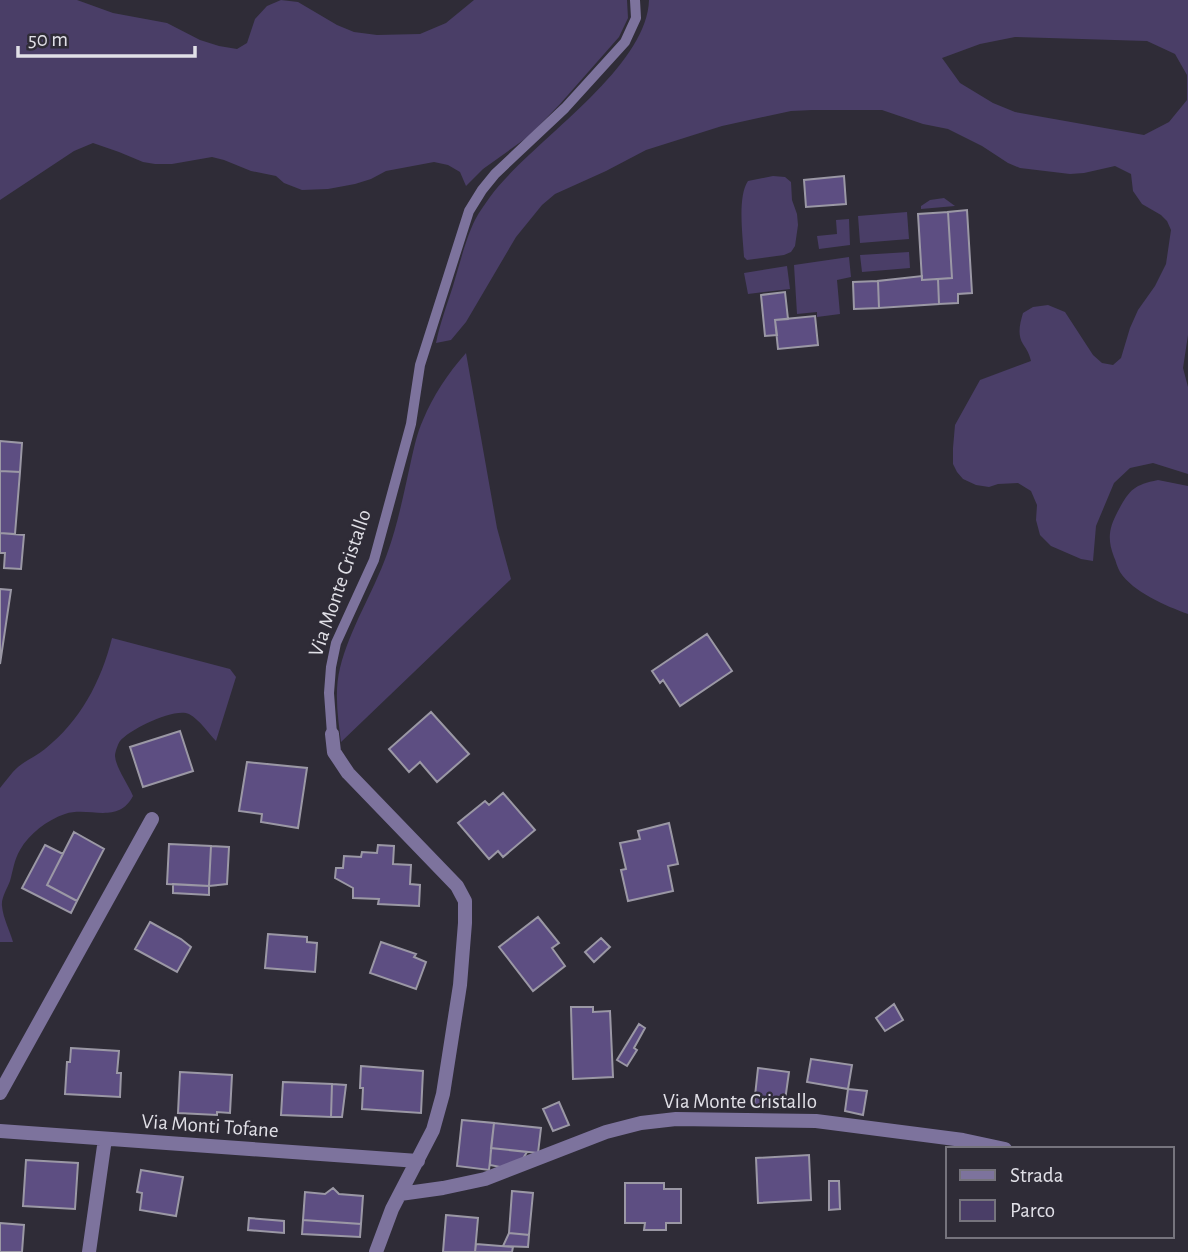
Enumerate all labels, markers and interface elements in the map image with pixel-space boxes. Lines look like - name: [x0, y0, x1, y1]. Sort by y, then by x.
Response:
- scale bar: [18, 14, 194, 58]
- text: 50 m: [28, 29, 68, 50]
- street label: Via Monte Cristallo: [305, 507, 375, 659]
- street label: Via Monte Cristallo: [663, 1091, 817, 1112]
- street label: Via Monti Tofane: [141, 1111, 279, 1141]
- legend: [946, 1147, 1174, 1238]
- text: Strada: [1010, 1165, 1064, 1186]
- text: Parco: [1010, 1200, 1055, 1221]

